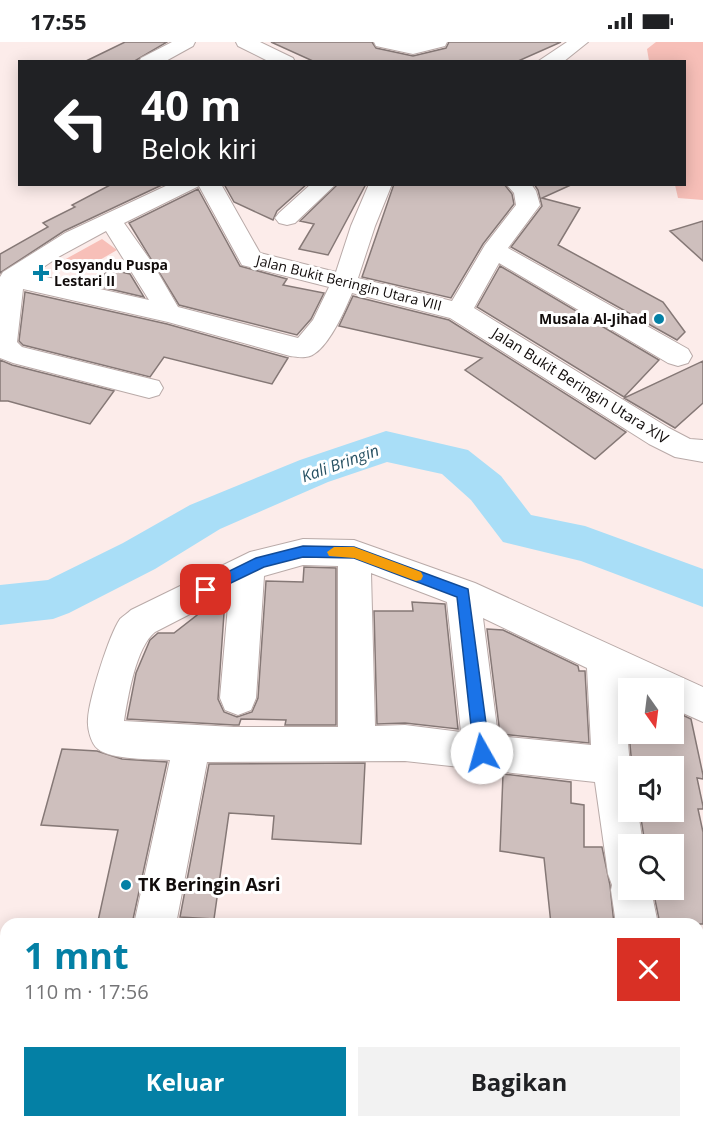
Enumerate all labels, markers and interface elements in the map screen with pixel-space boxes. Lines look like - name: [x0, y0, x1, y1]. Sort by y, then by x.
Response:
- text: 17:55: [30, 6, 87, 36]
- text: 40 m: [141, 76, 241, 133]
- icon: left: [42, 84, 120, 162]
- text: Belok kiri: [141, 130, 257, 167]
- street label: Jalan Bukit Beringin Utara VIII: [252, 250, 444, 315]
- place label: Posyandu Puspa Lestari II: [54, 255, 168, 290]
- marker: Posyandu Puspa Lestari II: [32, 264, 50, 282]
- place label: Musala Al-Jihad: [539, 309, 647, 328]
- marker: Musala Al-Jihad: [652, 312, 666, 326]
- street label: Jalan Bukit Beringin Utara XIV: [487, 321, 673, 448]
- water label: Kali Bringin: [298, 439, 382, 487]
- pin: [180, 564, 231, 615]
- icon: arrive: [189, 573, 222, 606]
- north arrow: [618, 678, 684, 744]
- map controls: [618, 678, 684, 900]
- position arrow: [450, 721, 514, 785]
- button: sound: [618, 756, 684, 822]
- button: search: [618, 834, 684, 900]
- place label: TK Beringin Asri: [138, 872, 280, 896]
- marker: TK Beringin Asri: [119, 878, 133, 892]
- text: 1 mnt: [24, 931, 129, 980]
- button: close: [617, 938, 680, 1001]
- text: 110 m · 17:56: [24, 978, 149, 1005]
- button: Keluar: [24, 1047, 346, 1116]
- button: Bagikan: [358, 1047, 680, 1116]

